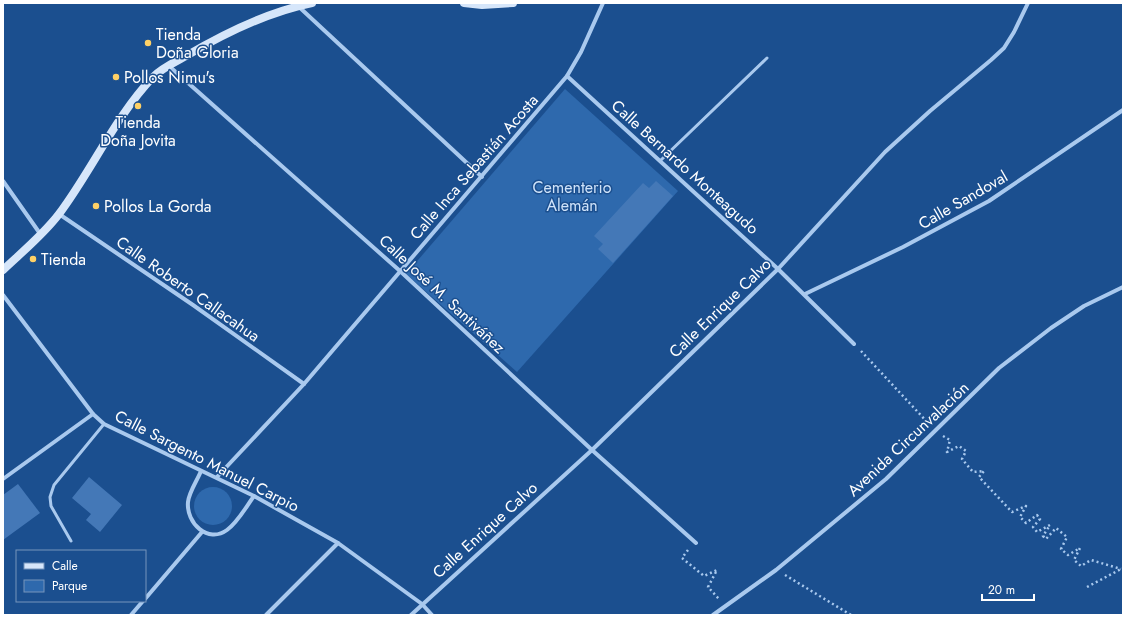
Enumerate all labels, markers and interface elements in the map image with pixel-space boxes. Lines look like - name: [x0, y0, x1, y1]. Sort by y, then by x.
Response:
- place label: Tienda Doña Gloria: [156, 23, 239, 64]
- marker: Tienda Doña Gloria: [143, 38, 153, 48]
- place label: Pollos Nimu's: [124, 66, 215, 89]
- marker: Pollos Nimu's: [111, 72, 121, 82]
- street label: Calle Inca Sebastián Acosta: [404, 89, 544, 245]
- street label: Calle Bernardo Monteagudo: [606, 94, 764, 240]
- marker: Tienda Doña Jovita: [133, 101, 143, 111]
- place label: Tienda Doña Jovita: [100, 111, 176, 152]
- street label: Calle Sandoval: [914, 165, 1012, 235]
- park label: Cementerio Alemán: [533, 176, 612, 217]
- place label: Pollos La Gorda: [104, 195, 212, 218]
- marker: Pollos La Gorda: [91, 201, 101, 211]
- street label: Calle José M. Santiváñez: [374, 229, 511, 359]
- street label: Calle Roberto Callacahua: [112, 231, 264, 347]
- place label: Tienda: [41, 248, 86, 271]
- street label: Calle Enrique Calvo: [664, 253, 776, 363]
- marker: Tienda: [28, 254, 38, 264]
- street label: Avenida Circunvalación: [842, 376, 974, 502]
- street label: Calle Sargento Manuel Carpio: [111, 404, 303, 518]
- street label: Calle Enrique Calvo: [427, 476, 543, 583]
- legend: [16, 550, 146, 602]
- text: Calle: [52, 557, 78, 575]
- scale bar: [982, 576, 1034, 602]
- text: Parque: [52, 577, 87, 595]
- text: 20 m: [988, 581, 1015, 599]

